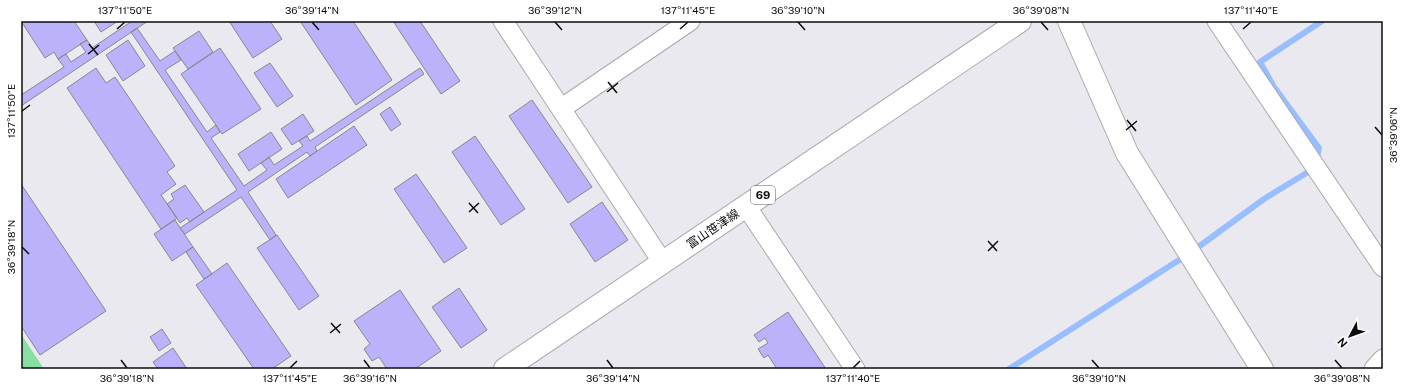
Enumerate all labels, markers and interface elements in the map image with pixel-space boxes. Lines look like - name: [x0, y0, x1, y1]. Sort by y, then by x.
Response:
- text: 137°11'50"E: [98, 4, 152, 16]
- text: 36°39'14"N: [285, 4, 339, 16]
- text: 36°39'12"N: [528, 4, 582, 16]
- text: 137°11'45"E: [661, 4, 715, 16]
- text: 36°39'10"N: [771, 4, 825, 16]
- text: 36°39'08"N: [1013, 4, 1069, 16]
- text: 137°11'40"E: [1224, 4, 1278, 16]
- text: 137°11'50"E: [5, 84, 17, 138]
- text: 36°39'06"N: [1387, 107, 1399, 163]
- road number: 69: [751, 186, 775, 204]
- street label: 富山笹津線: [684, 206, 742, 252]
- text: 36°39'18"N: [5, 220, 17, 274]
- north arrow: [1330, 316, 1370, 356]
- text: N: [1335, 335, 1350, 350]
- text: 36°39'18"N: [100, 372, 154, 384]
- text: 137°11'45"E: [263, 372, 317, 384]
- text: 36°39'16"N: [343, 372, 397, 384]
- text: 36°39'14"N: [586, 372, 640, 384]
- text: 137°11'40"E: [826, 372, 880, 384]
- text: 36°39'10"N: [1072, 372, 1126, 384]
- text: 36°39'08"N: [1314, 372, 1370, 384]

